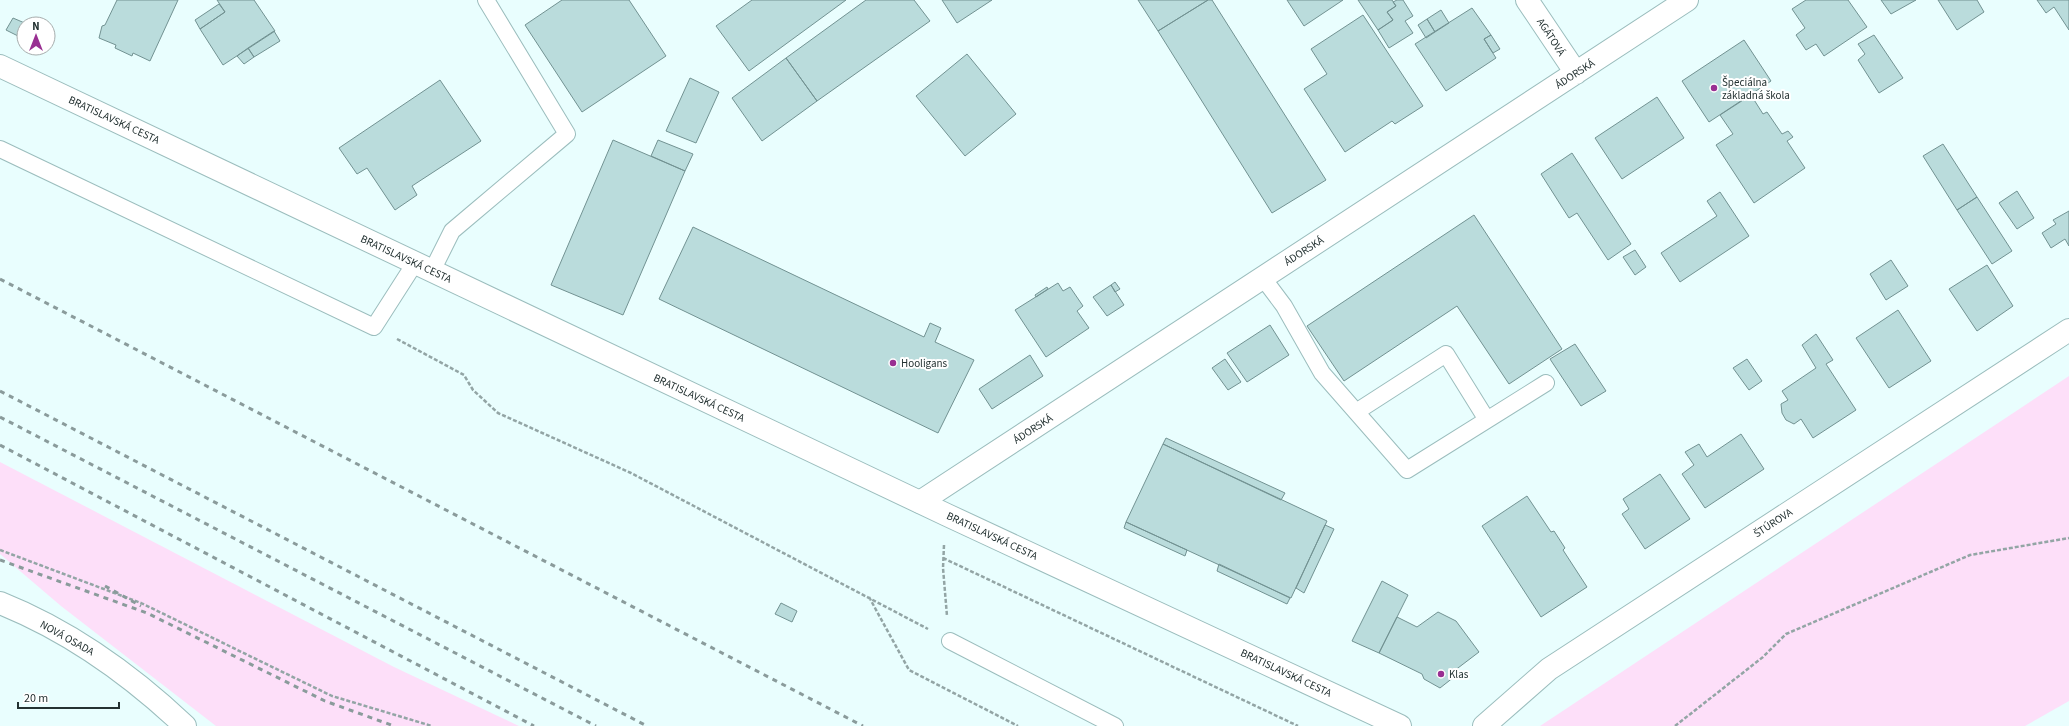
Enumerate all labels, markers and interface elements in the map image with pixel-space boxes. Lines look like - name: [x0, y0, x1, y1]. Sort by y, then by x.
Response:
- street label: AGÁTOVÁ: [1533, 15, 1569, 59]
- north arrow: [16, 16, 56, 56]
- text: N: [32, 19, 40, 34]
- street label: ÁDORSKÁ: [1552, 56, 1598, 92]
- place label: Špeciálna základná škola: [1722, 75, 1790, 103]
- marker: Špeciálna základná škola: [1709, 83, 1719, 93]
- street label: BRATISLAVSKÁ CESTA: [66, 92, 162, 148]
- street label: BRATISLAVSKÁ CESTA: [358, 231, 454, 287]
- street label: ÁDORSKÁ: [1281, 233, 1327, 269]
- place label: Hooligans: [901, 356, 948, 371]
- marker: Hooligans: [888, 358, 898, 368]
- street label: BRATISLAVSKÁ CESTA: [651, 370, 747, 426]
- street label: ÁDORSKÁ: [1010, 411, 1056, 447]
- street label: ŠTÚROVA: [1751, 505, 1795, 541]
- street label: BRATISLAVSKÁ CESTA: [944, 508, 1040, 564]
- street label: NOVÁ OSADA: [37, 617, 97, 659]
- street label: BRATISLAVSKÁ CESTA: [1238, 645, 1334, 701]
- place label: Klas: [1449, 667, 1469, 682]
- marker: Klas: [1436, 669, 1446, 679]
- scale bar: [18, 684, 119, 710]
- text: 20 m: [24, 690, 48, 707]

